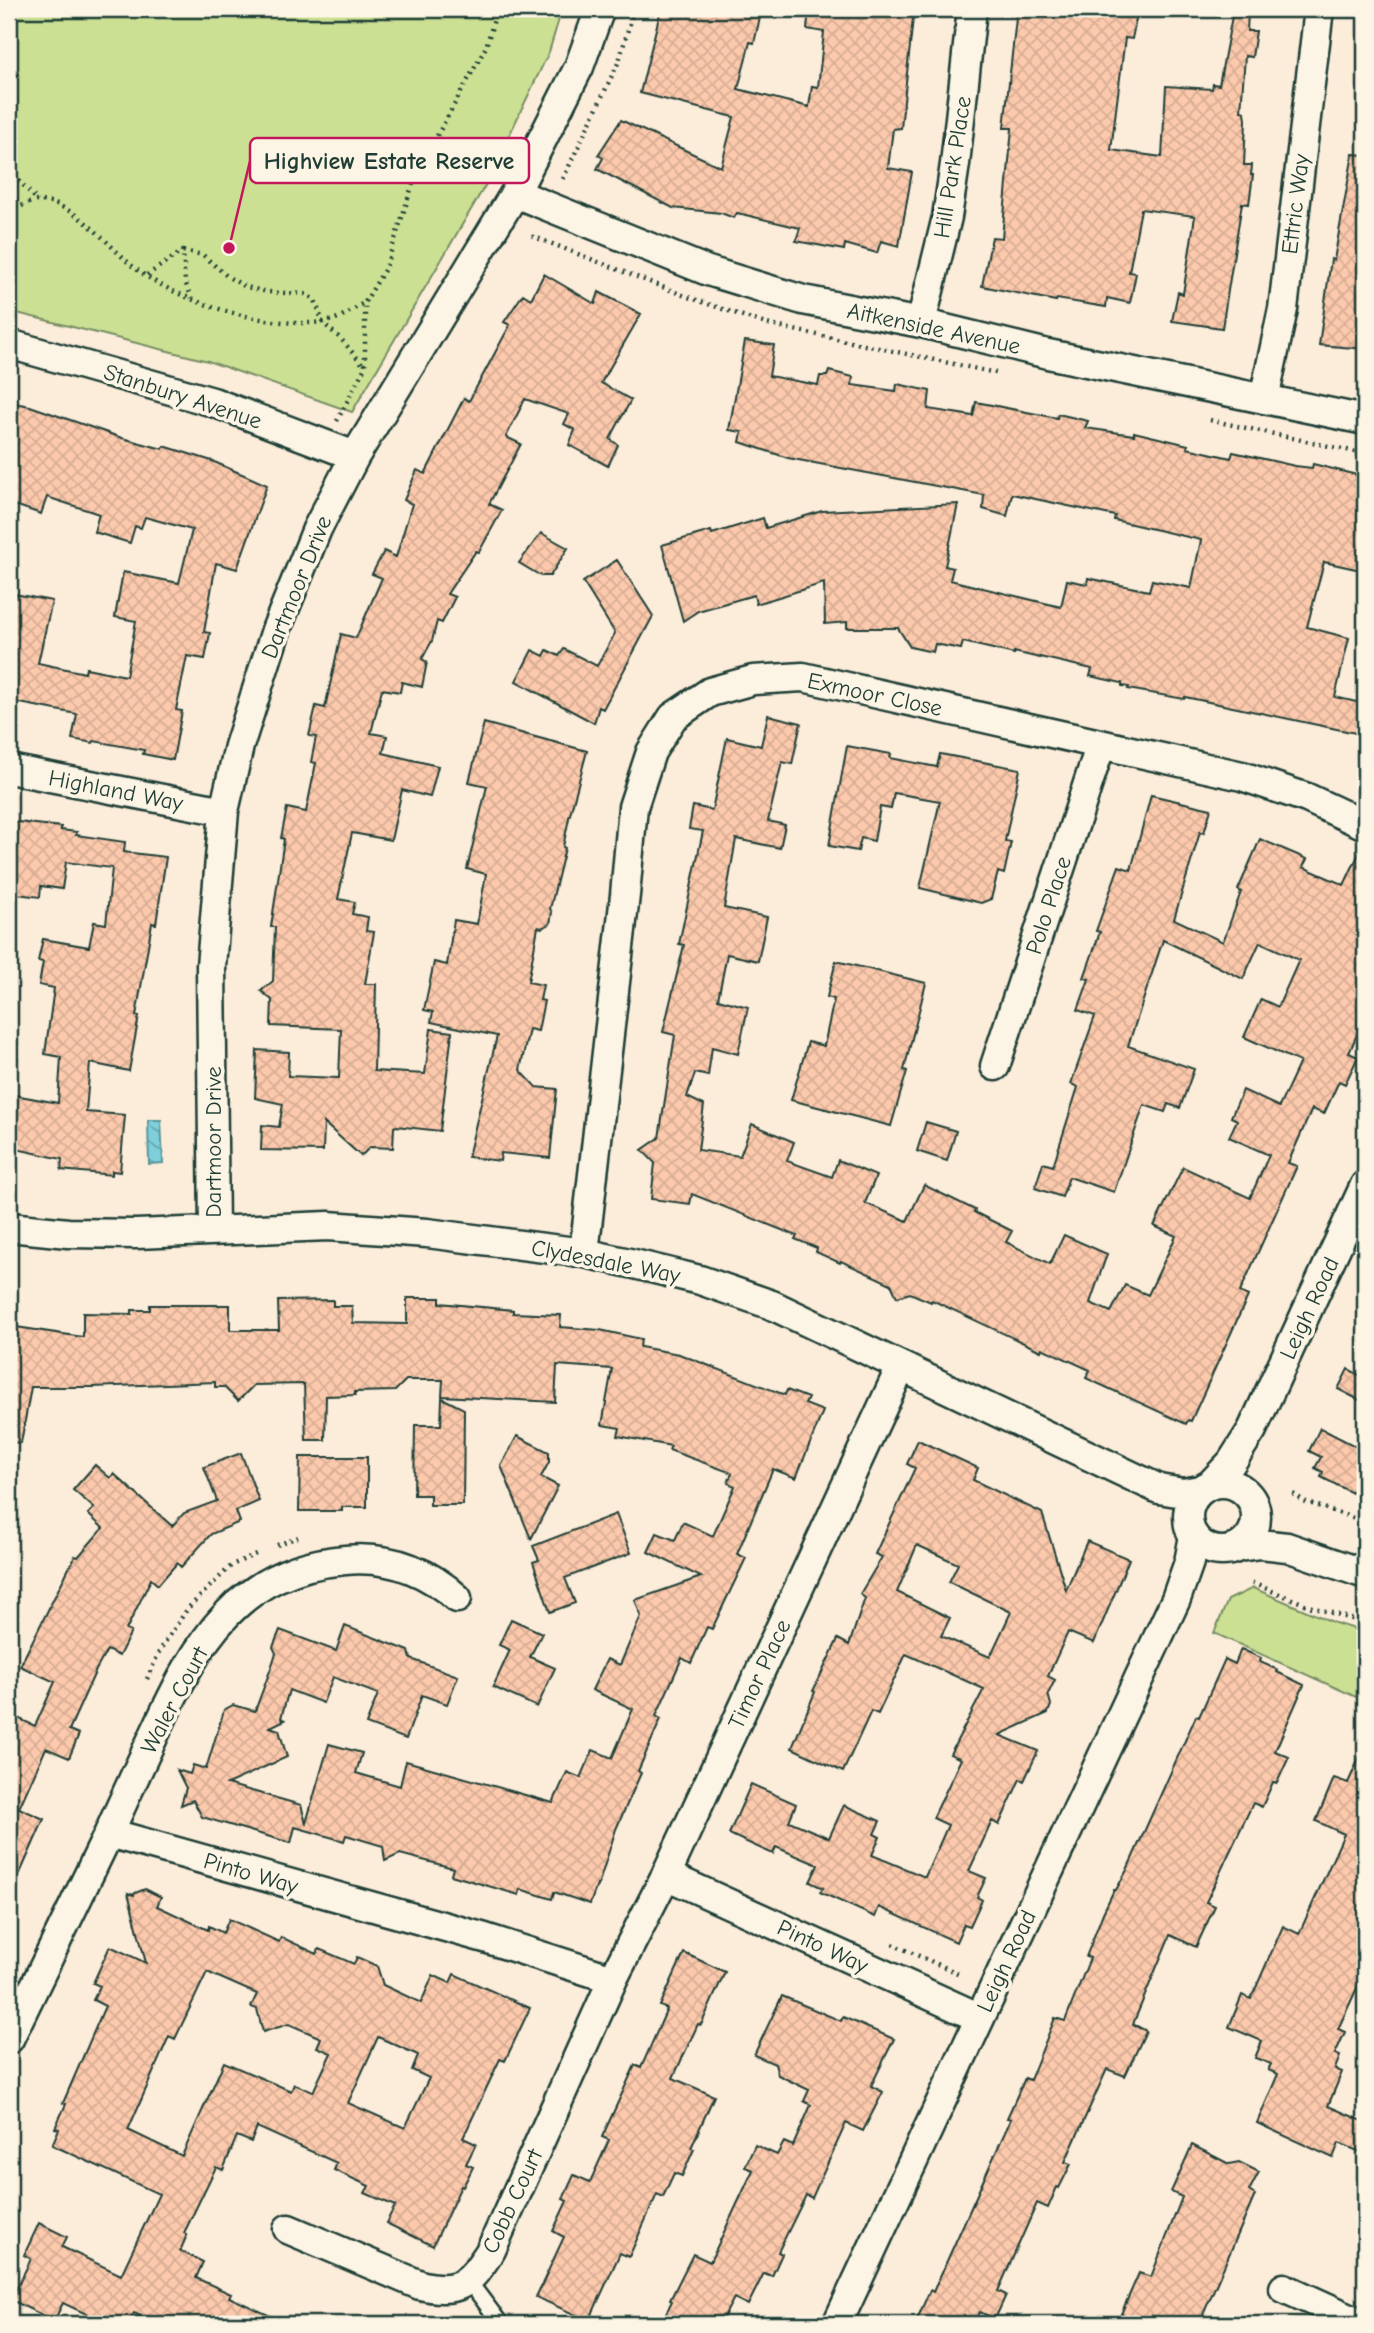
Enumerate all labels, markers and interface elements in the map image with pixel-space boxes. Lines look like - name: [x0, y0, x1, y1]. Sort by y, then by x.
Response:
- street label: Hill Park Place: [928, 94, 977, 240]
- callout: Highview Estate Reserve: [250, 138, 529, 183]
- text: Highview Estate Reserve: [264, 147, 515, 175]
- street label: Ettric Way: [1276, 152, 1315, 256]
- street label: Aitkenside Avenue: [845, 297, 1023, 360]
- street label: Stanbury Avenue: [101, 358, 265, 435]
- street label: Dartmoor Drive: [256, 512, 337, 663]
- street label: Exmoor Close: [805, 667, 945, 722]
- street label: Highland Way: [46, 764, 186, 817]
- street label: Polo Place: [1020, 853, 1077, 958]
- street label: Dartmoor Drive: [200, 1066, 227, 1218]
- street label: Clydesdale Way: [529, 1234, 683, 1289]
- street label: Leigh Road: [1274, 1253, 1345, 1364]
- street label: Timor Place: [722, 1615, 797, 1733]
- street label: Waler Court: [135, 1641, 215, 1758]
- street label: Pinto Way: [200, 1847, 302, 1900]
- street label: Leigh Road: [971, 1906, 1042, 2017]
- street label: Pinto Way: [773, 1914, 873, 1980]
- street label: Cobb Court: [476, 2143, 549, 2258]

